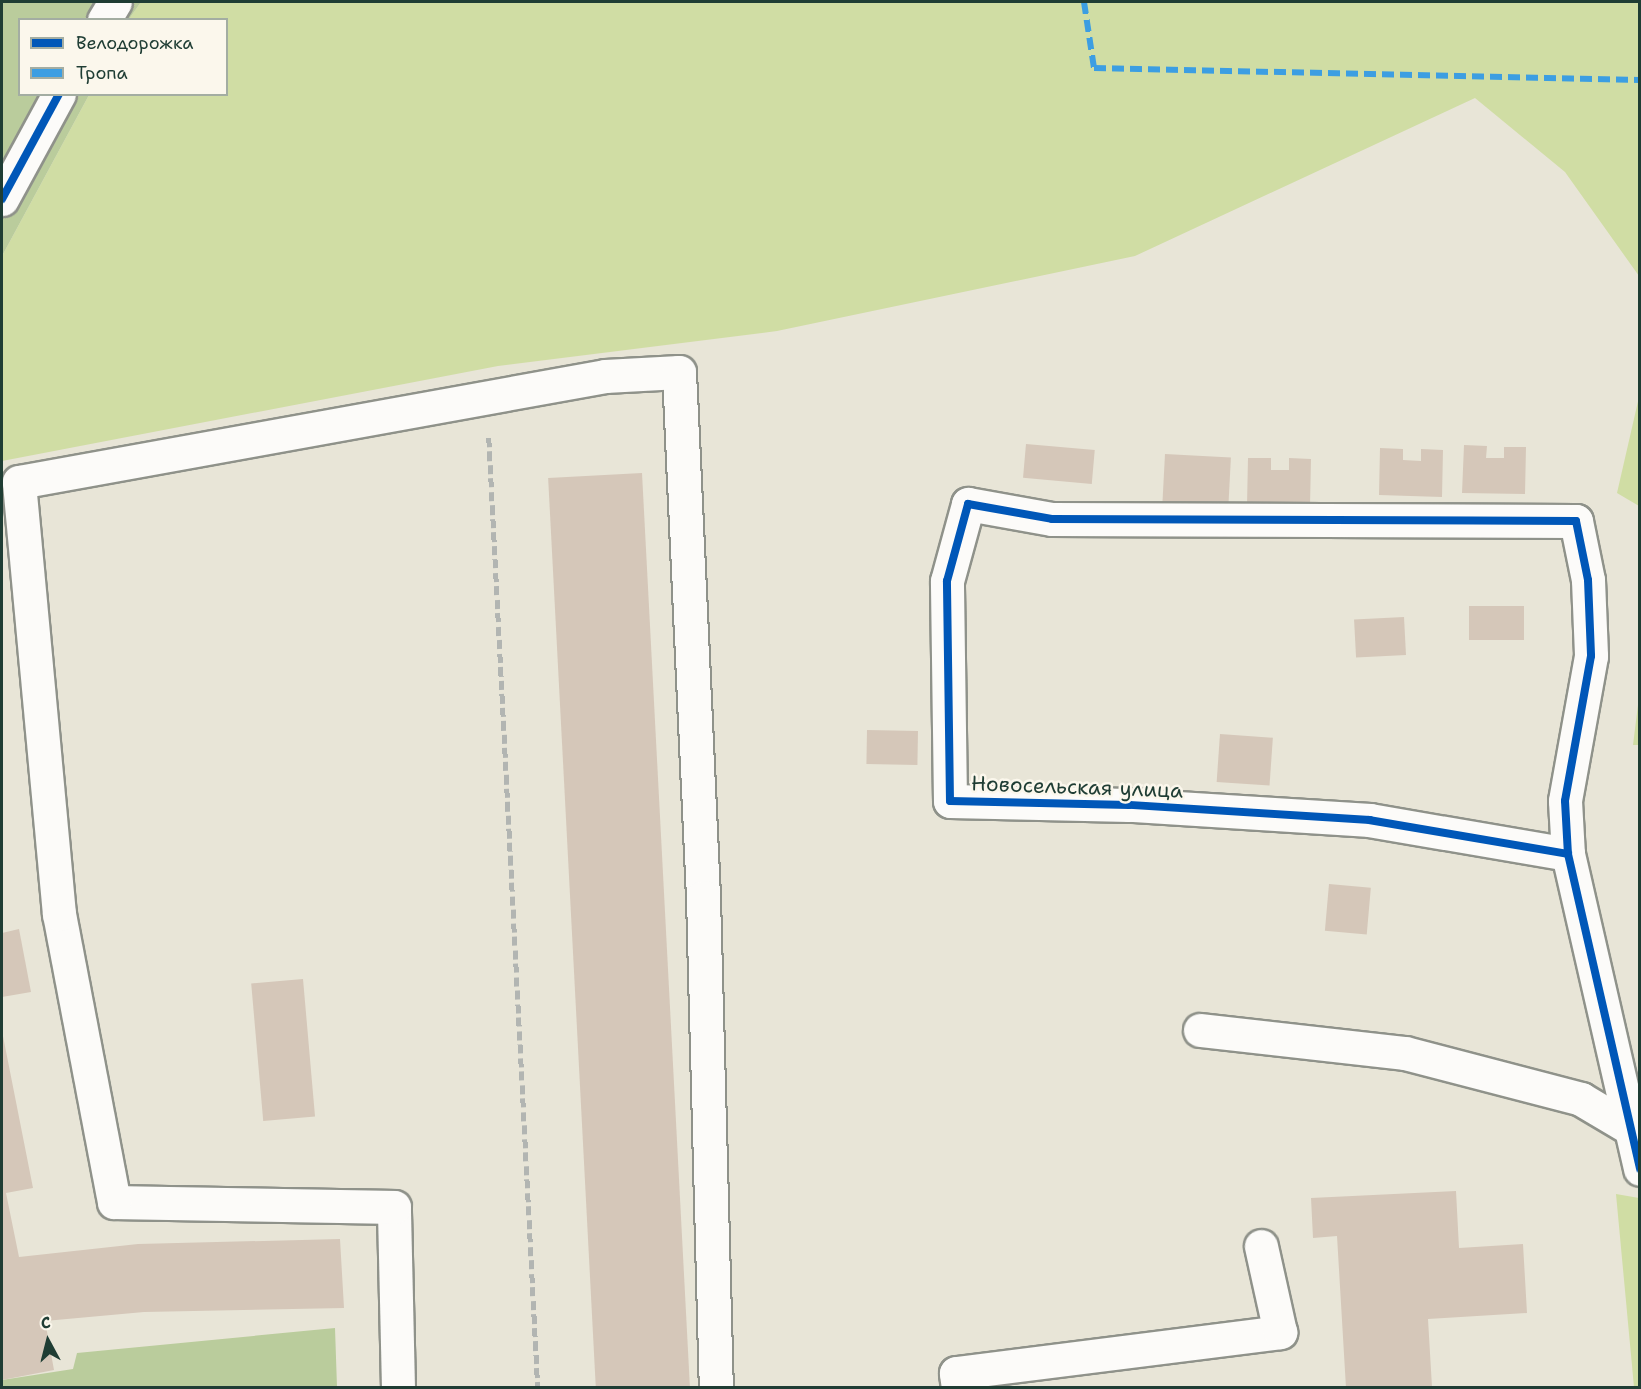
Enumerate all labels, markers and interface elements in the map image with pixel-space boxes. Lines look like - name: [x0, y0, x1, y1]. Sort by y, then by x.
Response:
- legend: [18, 18, 228, 96]
- text: Велодорожка: [76, 31, 194, 55]
- text: Тропа: [76, 61, 128, 85]
- street label: Новосельская улица: [971, 771, 1183, 803]
- north arrow: [18, 1311, 78, 1371]
- text: С: [40, 1312, 52, 1334]

